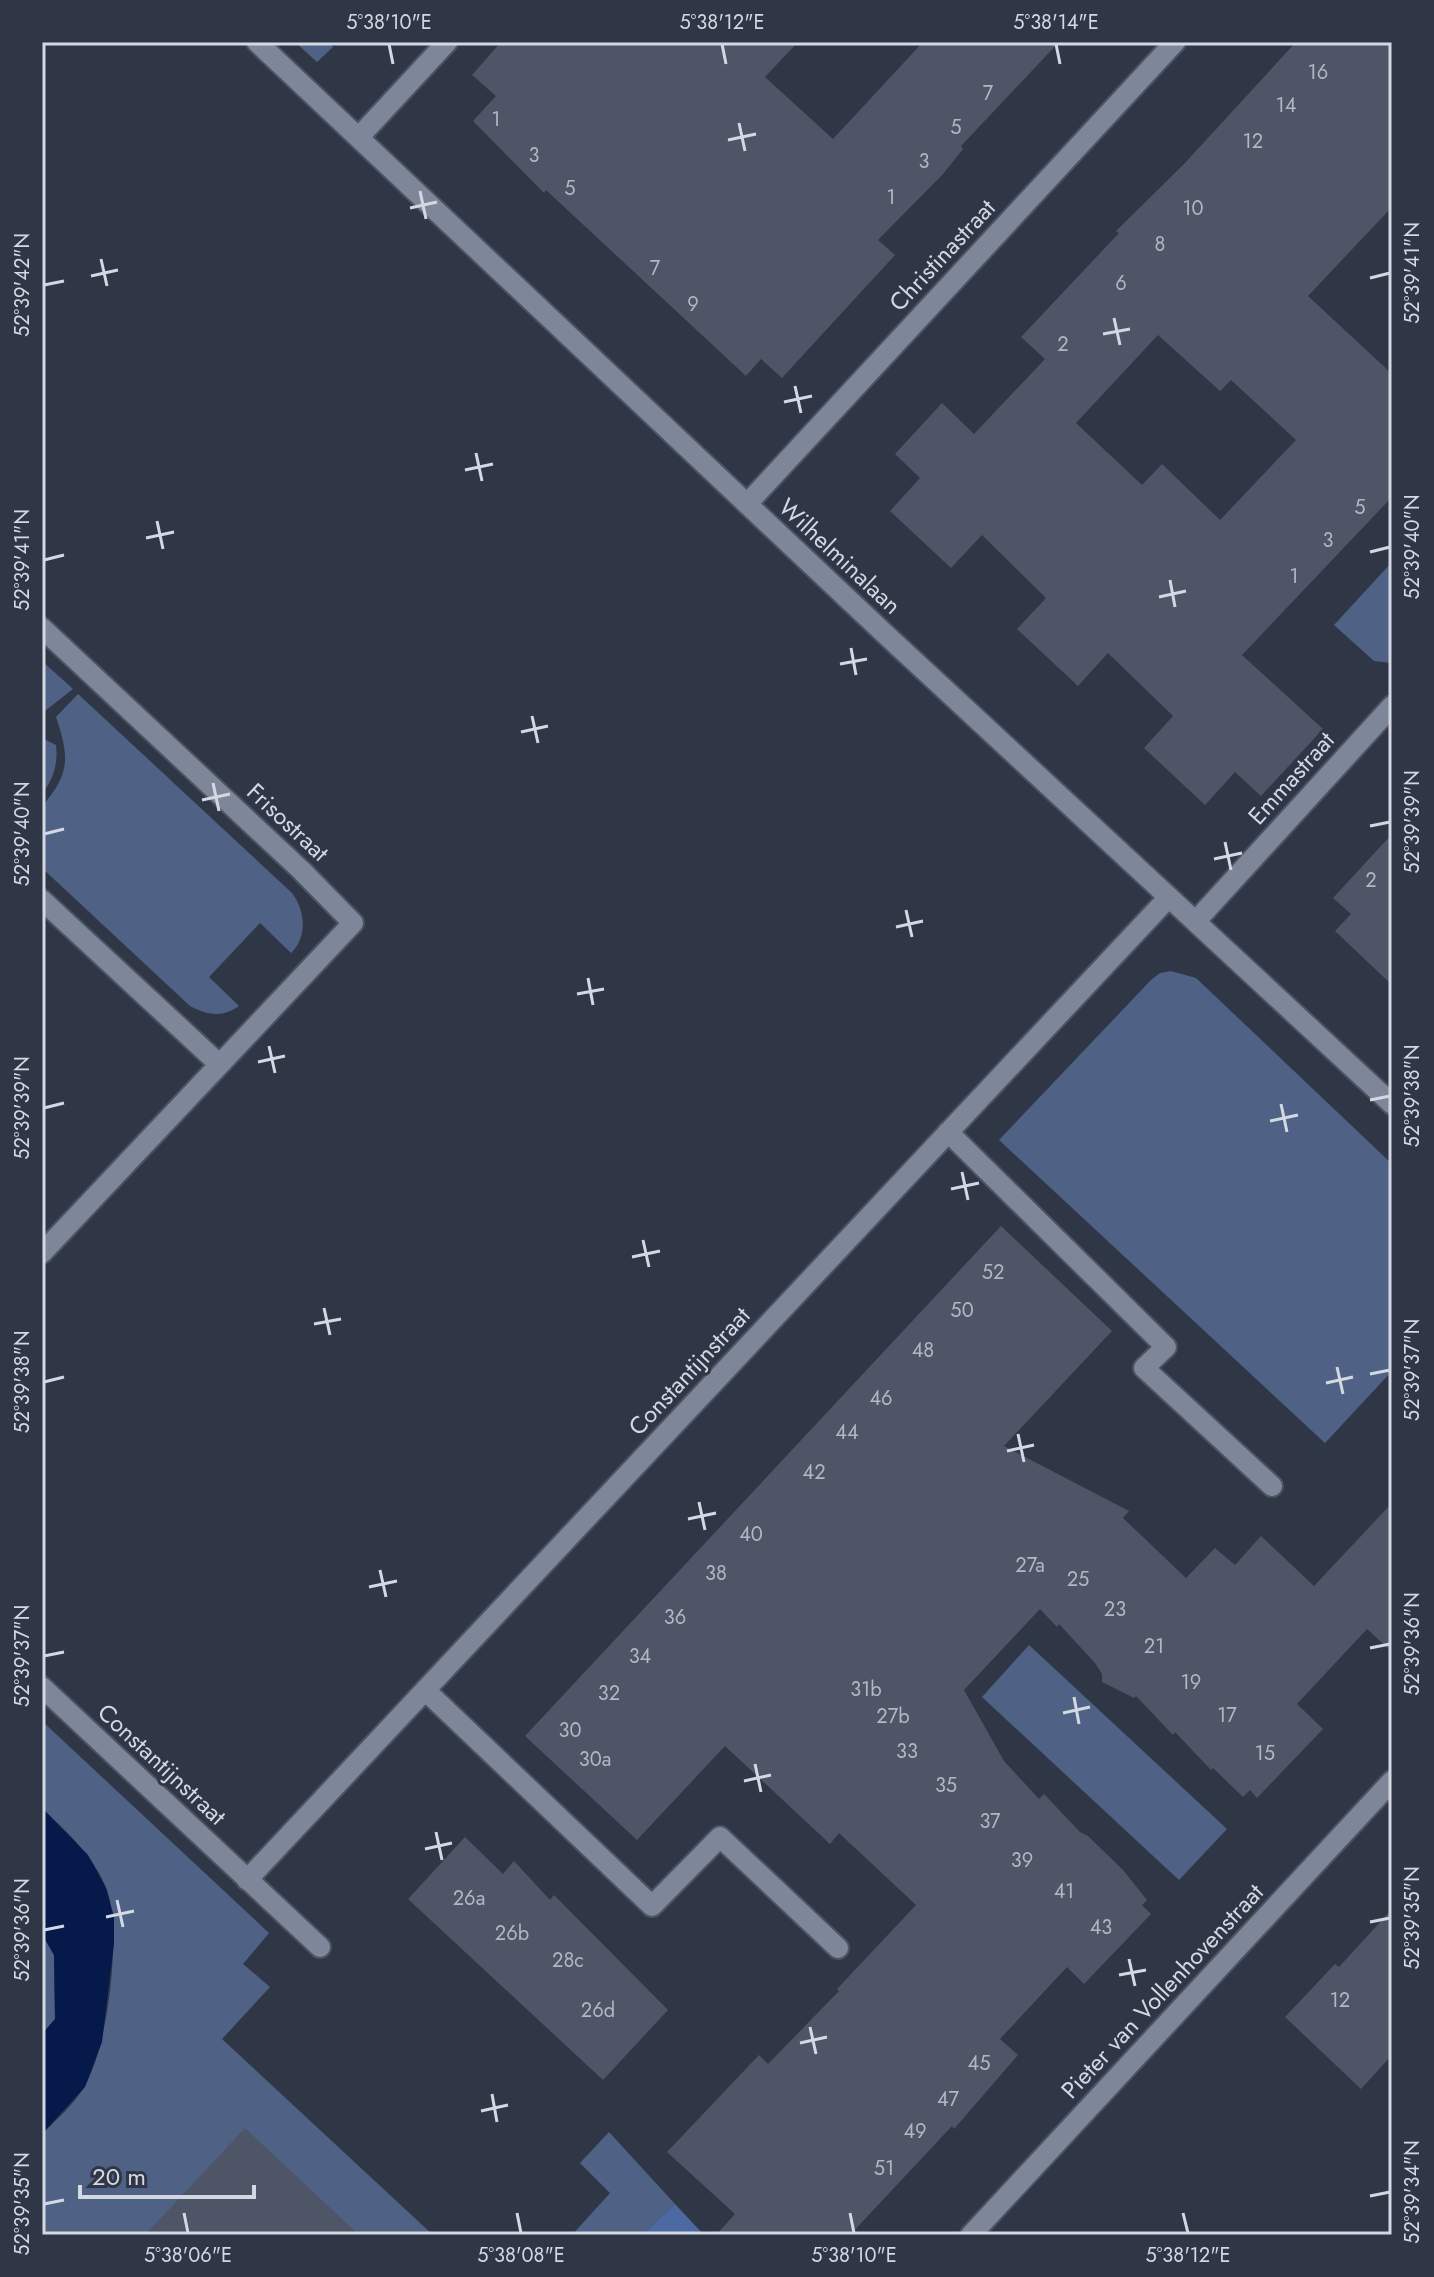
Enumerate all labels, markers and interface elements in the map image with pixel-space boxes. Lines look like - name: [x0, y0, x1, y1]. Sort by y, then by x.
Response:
- text: 5°38'10"E: [346, 8, 432, 37]
- text: 5°38'12"E: [679, 8, 765, 37]
- text: 5°38'14"E: [1013, 8, 1099, 37]
- house number: 16: [1308, 58, 1328, 87]
- house number: 7: [983, 79, 994, 108]
- house number: 14: [1276, 91, 1297, 120]
- house number: 1: [492, 105, 501, 134]
- house number: 5: [950, 113, 962, 142]
- house number: 12: [1243, 127, 1263, 156]
- house number: 3: [529, 141, 540, 170]
- house number: 3: [919, 147, 930, 176]
- house number: 5: [564, 174, 576, 203]
- house number: 1: [887, 183, 896, 212]
- street label: Christinastraat: [881, 191, 1003, 319]
- house number: 10: [1183, 194, 1204, 223]
- text: 52°39'41"N: [1398, 222, 1427, 324]
- house number: 8: [1155, 230, 1165, 259]
- text: 52°39'42"N: [8, 233, 37, 337]
- house number: 7: [650, 254, 661, 283]
- house number: 6: [1115, 269, 1127, 298]
- house number: 9: [687, 290, 699, 319]
- house number: 2: [1057, 330, 1069, 359]
- street label: Wilhelminalaan: [771, 490, 909, 622]
- house number: 5: [1354, 493, 1366, 522]
- text: 52°39'40"N: [1398, 495, 1427, 599]
- text: 52°39'41"N: [8, 509, 37, 611]
- house number: 3: [1323, 526, 1334, 555]
- house number: 1: [1290, 562, 1299, 591]
- street label: Emmastraat: [1240, 723, 1343, 832]
- text: 52°39'39"N: [1398, 770, 1427, 874]
- street label: Frisostraat: [239, 775, 337, 869]
- text: 52°39'40"N: [8, 782, 37, 886]
- house number: 2: [1365, 866, 1377, 895]
- text: 52°39'38"N: [1398, 1045, 1427, 1148]
- text: 52°39'39"N: [8, 1056, 37, 1160]
- house number: 52: [982, 1258, 1004, 1287]
- house number: 50: [950, 1296, 974, 1325]
- street label: Constantijnstraat: [620, 1299, 758, 1443]
- text: 52°39'37"N: [1398, 1319, 1427, 1421]
- text: 52°39'38"N: [8, 1331, 37, 1434]
- house number: 48: [912, 1336, 934, 1365]
- house number: 46: [869, 1384, 893, 1413]
- house number: 44: [835, 1418, 859, 1447]
- house number: 42: [802, 1458, 826, 1487]
- house number: 40: [739, 1520, 763, 1549]
- house number: 27a: [1015, 1551, 1045, 1580]
- house number: 38: [705, 1559, 727, 1588]
- house number: 25: [1067, 1565, 1089, 1594]
- text: 52°39'36"N: [1398, 1592, 1427, 1696]
- house number: 23: [1104, 1595, 1126, 1624]
- house number: 36: [664, 1603, 686, 1632]
- text: 52°39'37"N: [8, 1605, 37, 1707]
- house number: 21: [1144, 1632, 1164, 1661]
- house number: 34: [629, 1642, 652, 1671]
- house number: 19: [1181, 1668, 1201, 1697]
- house number: 31b: [850, 1675, 882, 1704]
- house number: 32: [598, 1679, 620, 1708]
- street label: Constantijnstraat: [90, 1695, 234, 1833]
- house number: 17: [1217, 1701, 1237, 1730]
- house number: 27b: [876, 1702, 910, 1731]
- house number: 30: [559, 1716, 581, 1745]
- house number: 33: [896, 1737, 918, 1766]
- house number: 15: [1255, 1739, 1275, 1768]
- house number: 30a: [579, 1745, 611, 1774]
- house number: 35: [935, 1771, 957, 1800]
- house number: 37: [979, 1807, 1001, 1836]
- house number: 39: [1011, 1846, 1033, 1875]
- text: 52°39'35"N: [1398, 1866, 1427, 1970]
- street label: Pieter van Vollenhovenstraat: [1053, 1875, 1272, 2107]
- house number: 41: [1054, 1877, 1074, 1906]
- text: 52°39'36"N: [8, 1878, 37, 1982]
- house number: 26a: [453, 1884, 485, 1913]
- house number: 43: [1090, 1913, 1112, 1942]
- house number: 26b: [495, 1919, 529, 1948]
- house number: 28c: [552, 1946, 584, 1975]
- house number: 12: [1330, 1986, 1350, 2015]
- house number: 26d: [581, 1996, 615, 2025]
- house number: 45: [968, 2049, 990, 2078]
- house number: 47: [937, 2085, 960, 2114]
- house number: 49: [903, 2117, 927, 2146]
- text: 52°39'34"N: [1398, 2140, 1427, 2244]
- scale bar: [80, 2149, 254, 2199]
- text: 52°39'35"N: [8, 2152, 37, 2256]
- house number: 51: [874, 2154, 894, 2183]
- text: 20 m: [92, 2159, 146, 2194]
- text: 5°38'06"E: [144, 2241, 232, 2270]
- text: 5°38'08"E: [477, 2241, 565, 2270]
- text: 5°38'10"E: [811, 2241, 897, 2270]
- text: 5°38'12"E: [1145, 2241, 1231, 2270]

